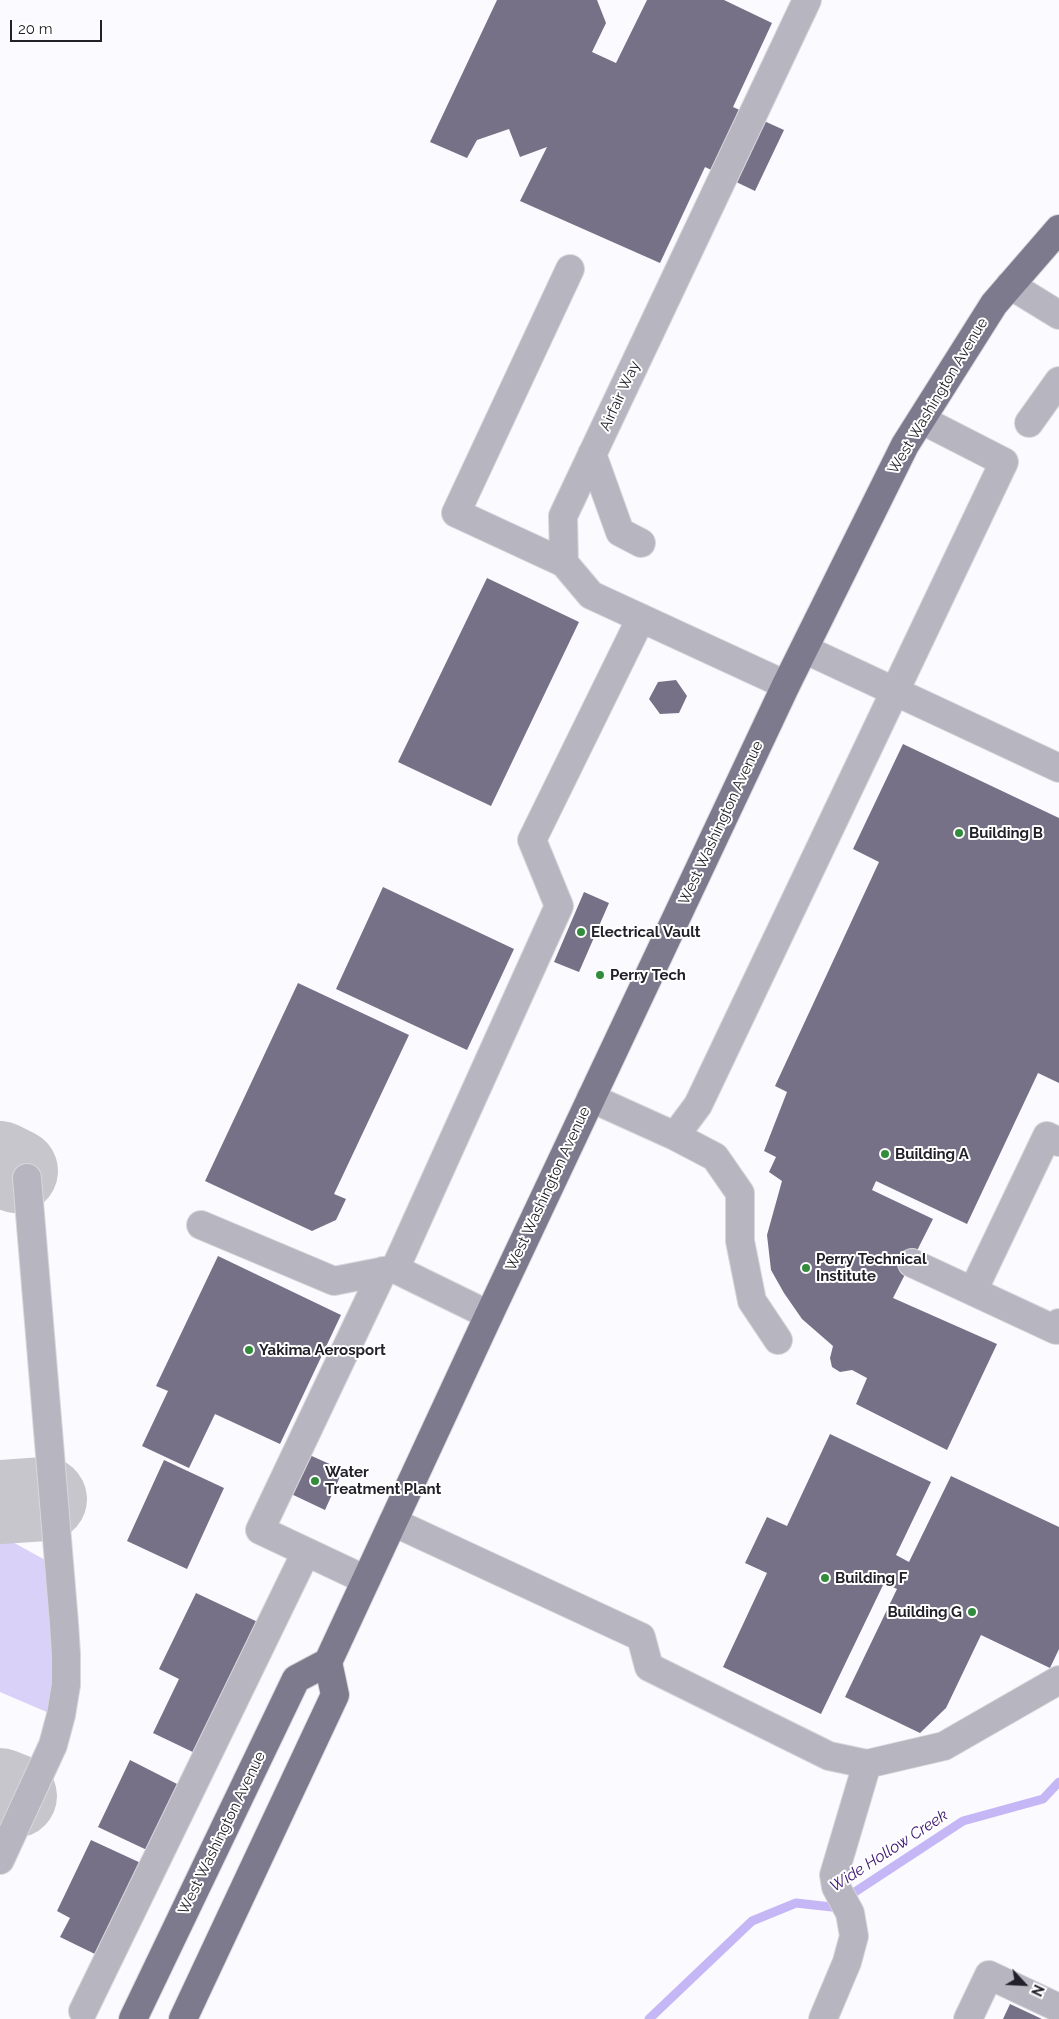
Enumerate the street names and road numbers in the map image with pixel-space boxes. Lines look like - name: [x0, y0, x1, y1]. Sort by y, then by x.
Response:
- street label: West Washington Avenue: [884, 315, 992, 477]
- street label: Airfair Way: [596, 358, 644, 434]
- street label: West Washington Avenue: [675, 738, 767, 908]
- street label: West Washington Avenue: [502, 1104, 594, 1274]
- street label: West Washington Avenue: [175, 1749, 269, 1917]

